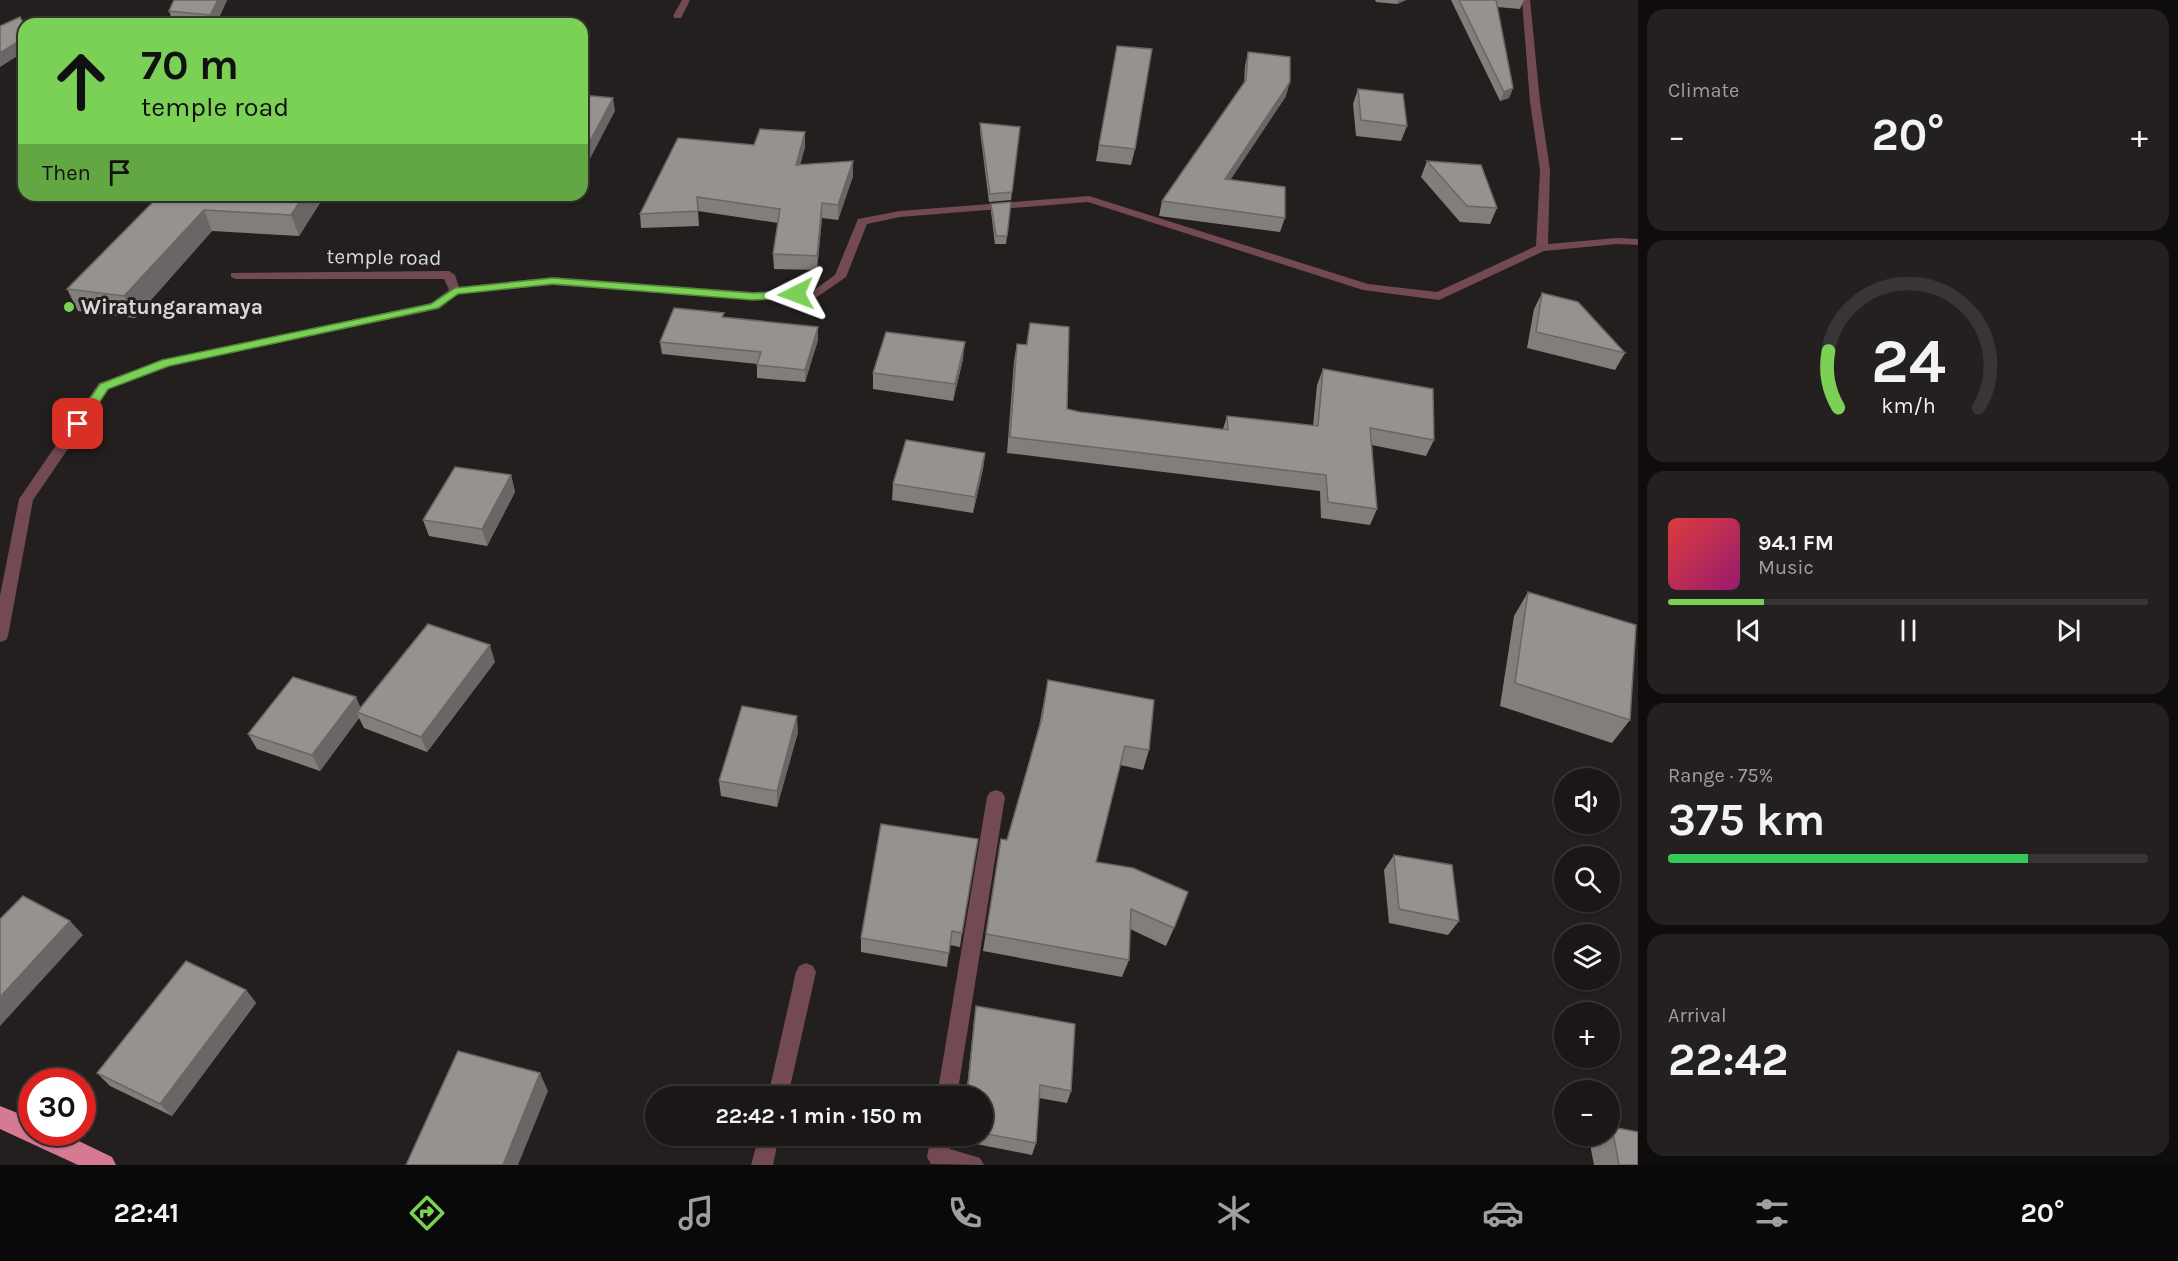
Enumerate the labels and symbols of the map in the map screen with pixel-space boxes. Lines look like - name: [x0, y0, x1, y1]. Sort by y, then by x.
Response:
- street label: temple road: [326, 244, 442, 270]
- position arrow: [764, 262, 828, 326]
- place label: Wiratungaramaya: [81, 295, 263, 319]
- marker: Wiratungaramaya: [62, 300, 76, 314]
- pin: [52, 398, 103, 449]
- speed limit sign: 30: [18, 1068, 96, 1146]

